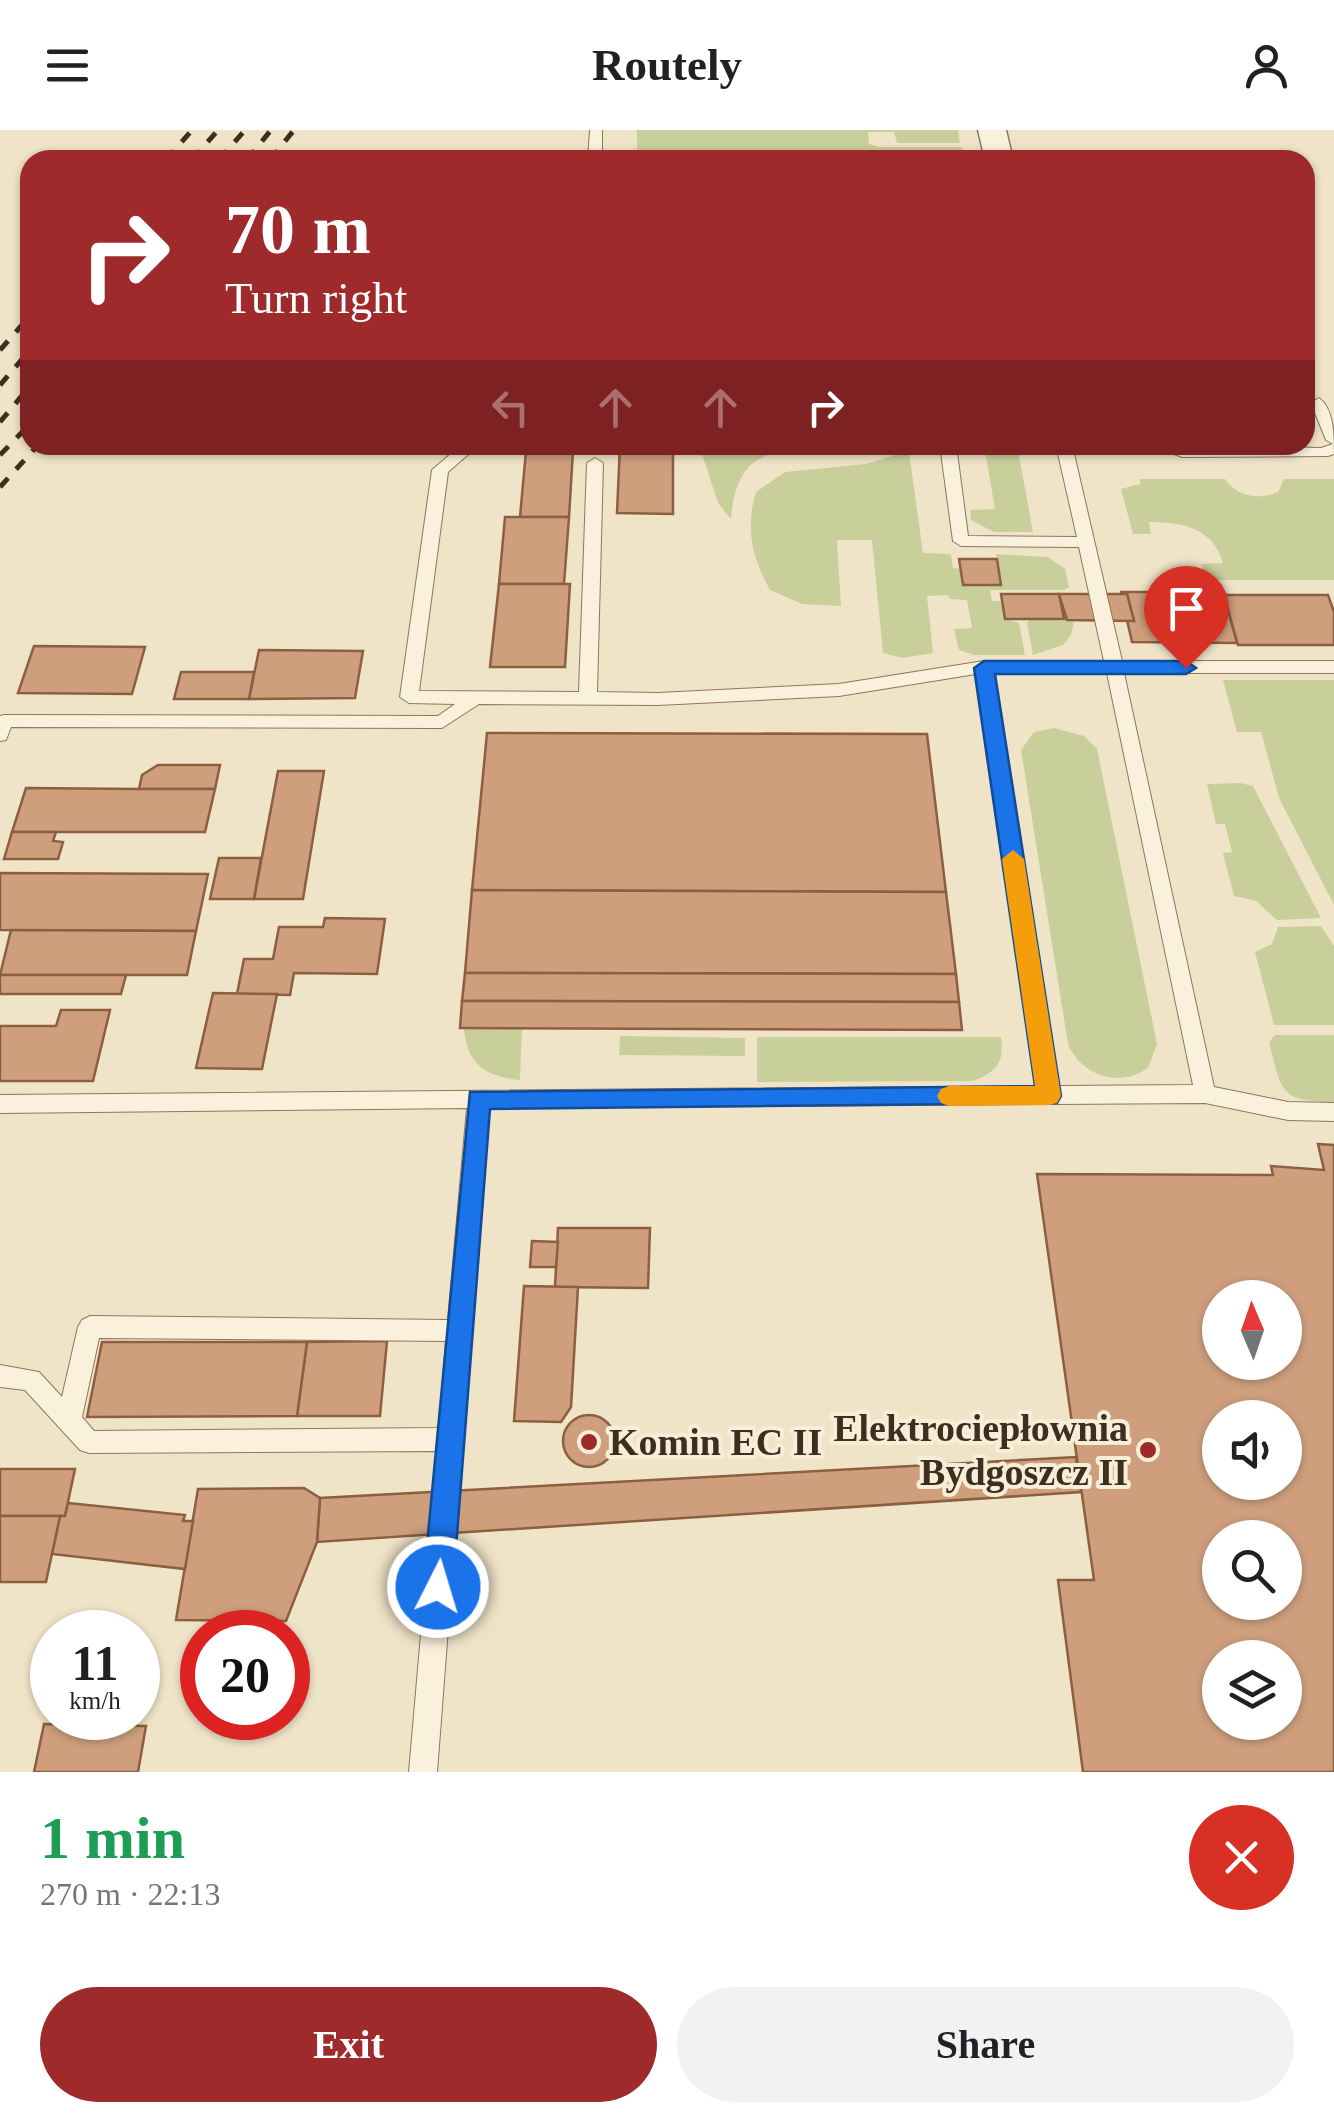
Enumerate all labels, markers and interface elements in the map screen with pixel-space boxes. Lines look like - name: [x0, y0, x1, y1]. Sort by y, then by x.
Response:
- icon: menu: [40, 38, 95, 93]
- icon: person: [1239, 38, 1294, 93]
- text: Routely: [592, 40, 742, 90]
- icon: right: [60, 190, 190, 320]
- text: 70 m: [225, 191, 371, 268]
- text: Turn right: [225, 273, 407, 323]
- icon: left: [483, 380, 538, 435]
- icon: ahead: [588, 380, 643, 435]
- icon: ahead: [693, 380, 748, 435]
- icon: right: [798, 380, 853, 435]
- pin: [1144, 566, 1229, 669]
- icon: arrive: [1159, 581, 1214, 636]
- north arrow: [1202, 1280, 1302, 1380]
- map controls: [1202, 1280, 1302, 1740]
- button: sound: [1202, 1400, 1302, 1500]
- place label: Elektrociepłownia Bydgoszcz II: [833, 1407, 1128, 1493]
- place label: Komin EC II: [609, 1421, 822, 1463]
- marker: Komin EC II: [578, 1431, 600, 1453]
- marker: Elektrociepłownia Bydgoszcz II: [1137, 1439, 1159, 1461]
- button: search: [1202, 1520, 1302, 1620]
- position arrow: [386, 1535, 490, 1639]
- speed limit sign: 20: [180, 1610, 310, 1740]
- text: 11: [71, 1635, 119, 1691]
- button: layers: [1202, 1640, 1302, 1740]
- text: km/h: [69, 1687, 121, 1714]
- text: 1 min: [40, 1805, 185, 1871]
- button: close: [1189, 1805, 1294, 1910]
- text: 270 m · 22:13: [40, 1876, 220, 1912]
- button: Exit: [40, 1987, 657, 2102]
- button: Share: [677, 1987, 1294, 2102]

